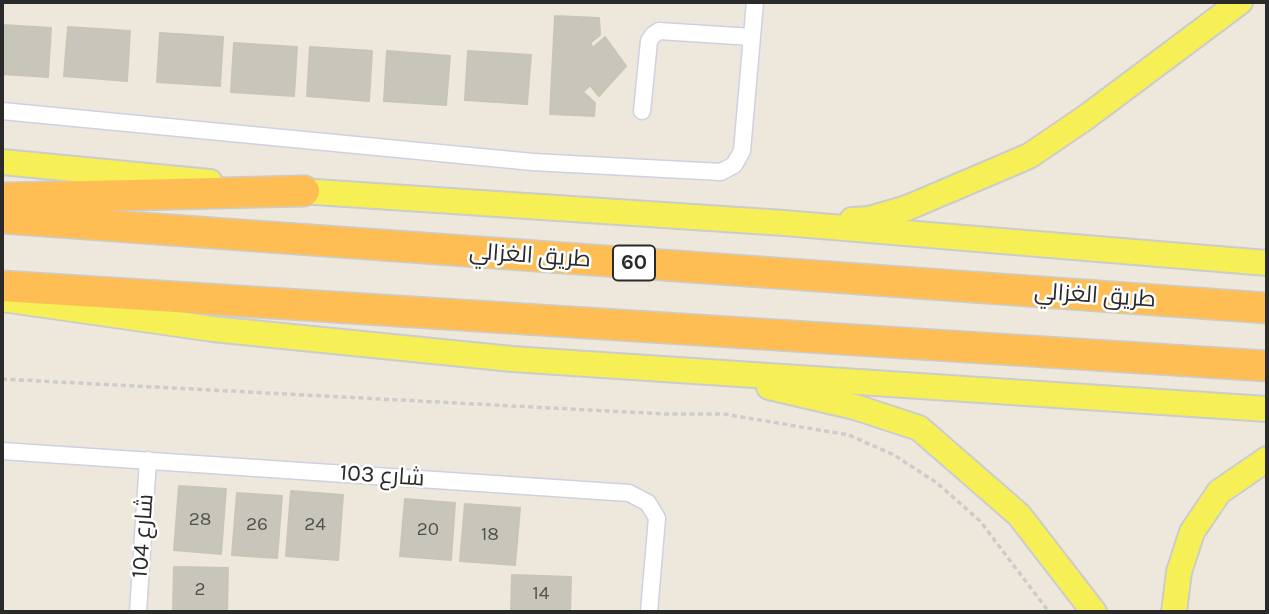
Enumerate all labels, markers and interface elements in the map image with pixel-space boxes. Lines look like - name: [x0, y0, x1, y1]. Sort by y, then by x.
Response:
- street label: طريق الغزالي: [468, 238, 592, 274]
- road number: 60: [613, 246, 655, 280]
- street label: طريق الغزالي: [1033, 278, 1157, 314]
- street label: شارع 103: [339, 459, 425, 493]
- street label: شارع 104: [126, 493, 160, 579]
- house number: 28: [189, 509, 211, 531]
- house number: 26: [246, 514, 268, 536]
- house number: 24: [304, 514, 326, 536]
- house number: 20: [417, 519, 439, 541]
- house number: 18: [481, 524, 499, 546]
- house number: 2: [194, 579, 206, 601]
- house number: 14: [533, 583, 549, 605]

